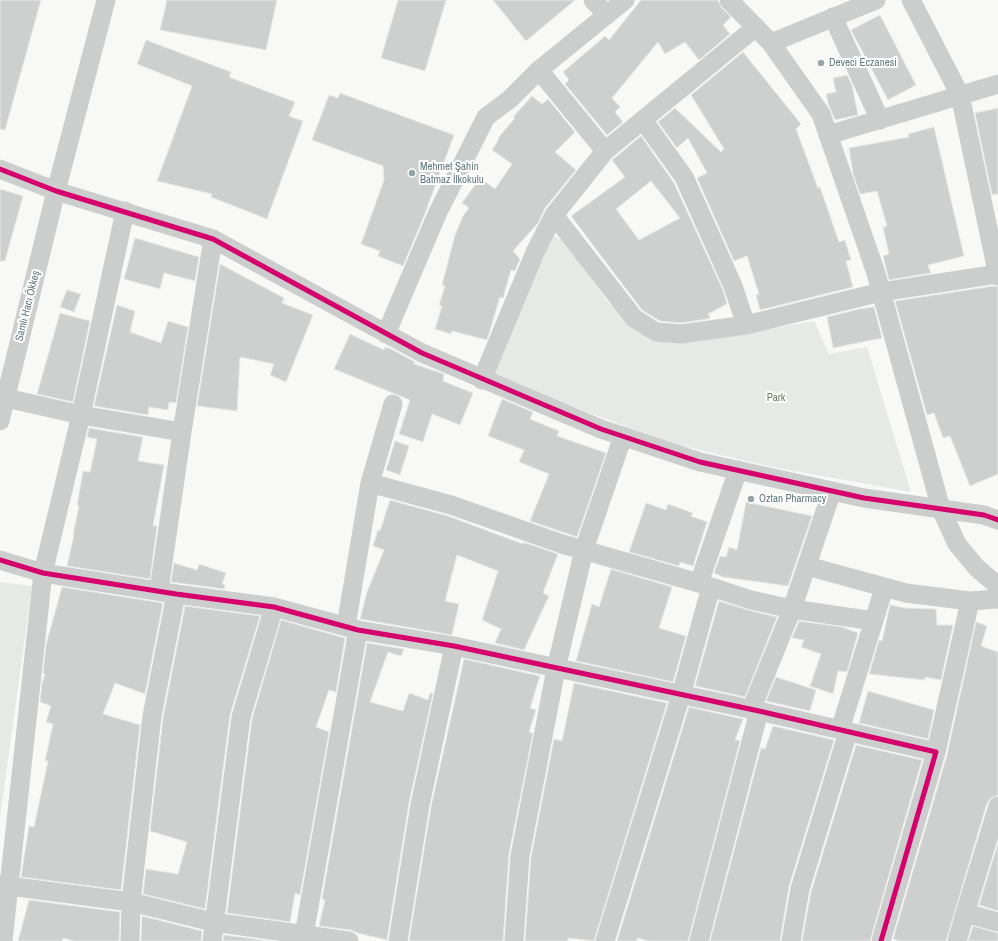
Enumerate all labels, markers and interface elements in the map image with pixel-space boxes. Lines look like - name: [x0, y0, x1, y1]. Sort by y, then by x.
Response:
- place label: Deveci Eczanesi: [829, 56, 897, 70]
- marker: Deveci Eczanesi: [816, 58, 826, 68]
- place label: Mehmet Şahin Batmaz İlkokulu: [420, 160, 484, 186]
- marker: Mehmet Şahin Batmaz İlkokulu: [407, 168, 417, 178]
- street label: Samlı Hacı Ökkeş: [13, 269, 43, 343]
- park label: Park: [767, 391, 785, 405]
- place label: Oztan Pharmacy: [759, 492, 826, 506]
- marker: Oztan Pharmacy: [746, 494, 756, 504]

